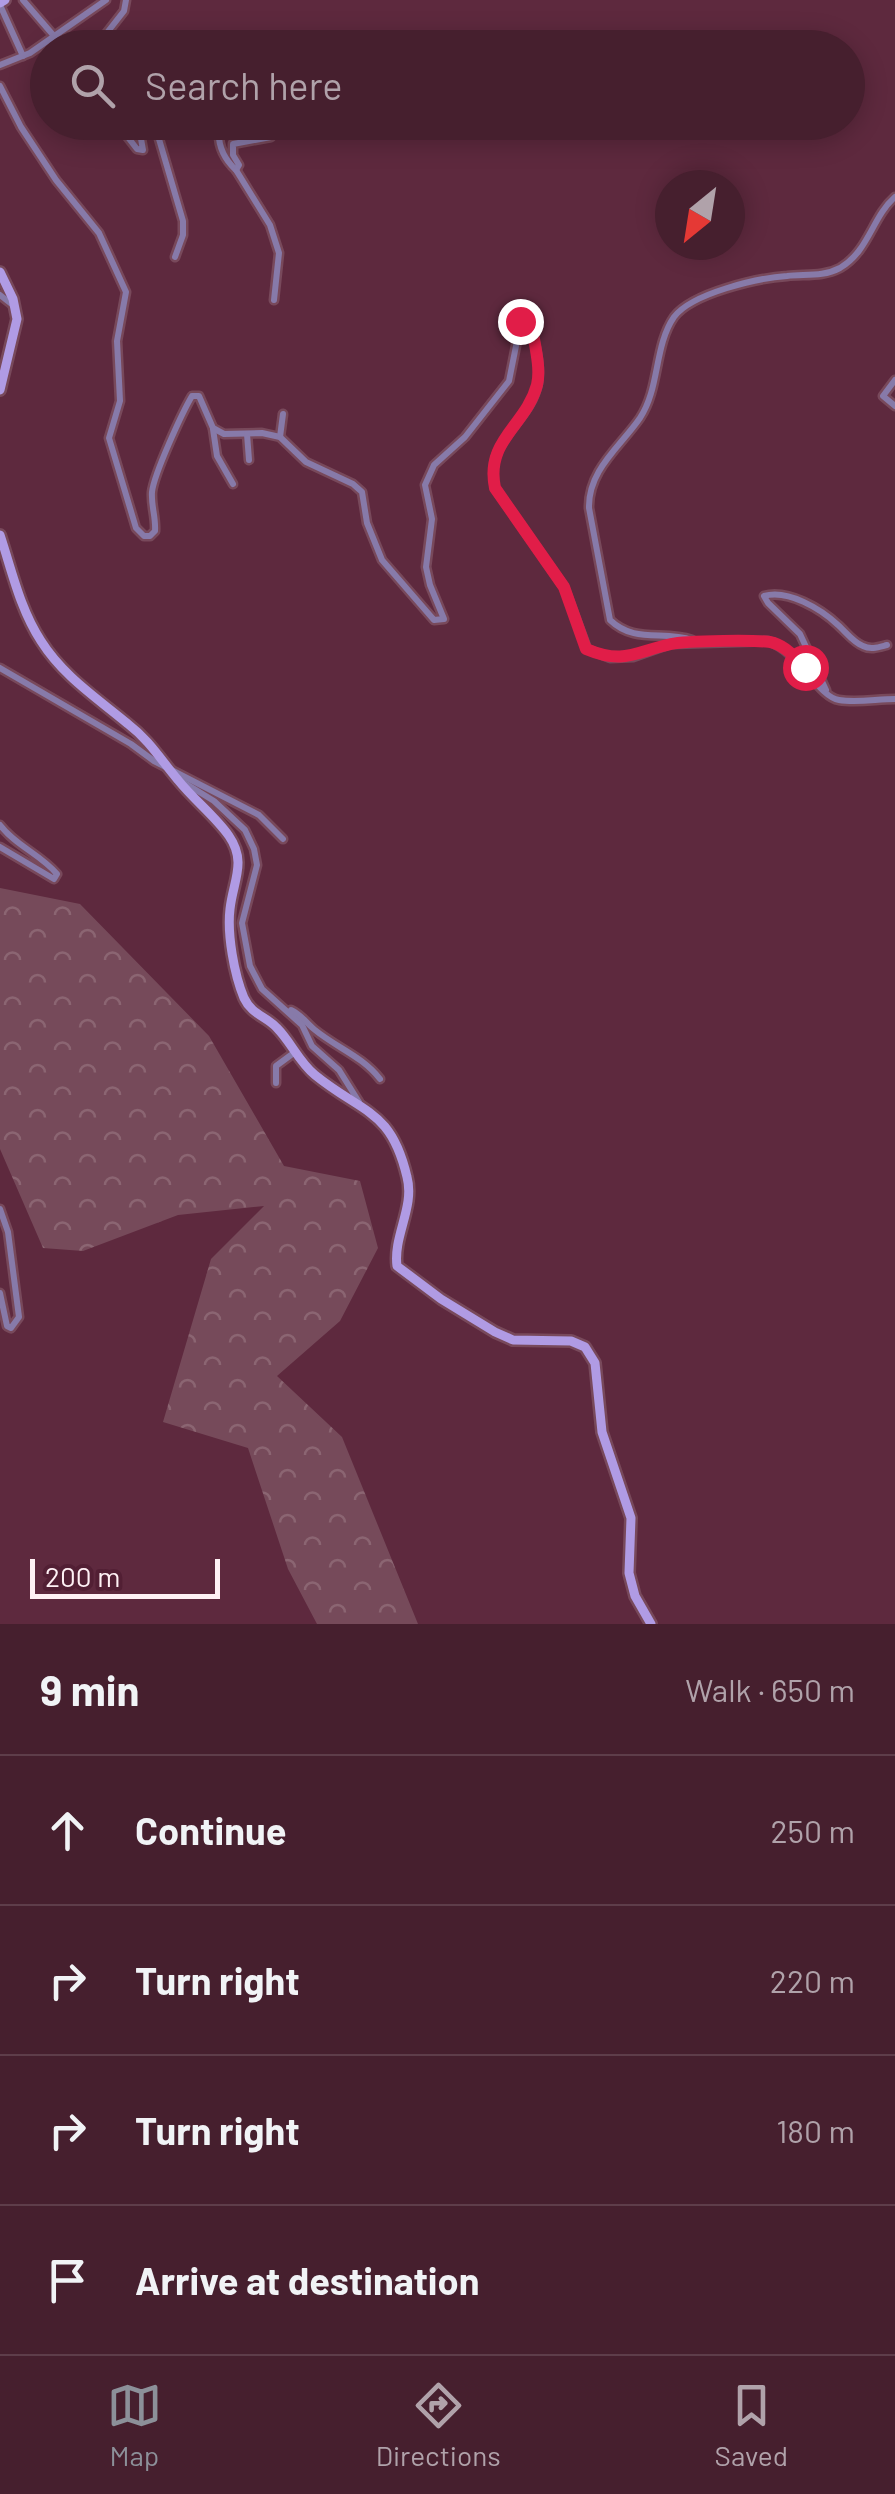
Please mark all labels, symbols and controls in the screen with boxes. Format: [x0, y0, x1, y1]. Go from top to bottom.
search box [30, 30, 865, 140]
icon: search [65, 58, 120, 113]
text: Search here [145, 62, 343, 108]
north arrow [655, 170, 745, 260]
route end [498, 299, 544, 345]
route start [783, 645, 829, 691]
scale bar [30, 1554, 220, 1598]
text: 200 m [45, 1559, 120, 1593]
text: 9 min [40, 1664, 139, 1714]
text: Walk · 650 m [685, 1670, 855, 1708]
icon: ahead [40, 1803, 95, 1858]
text: Continue [135, 1807, 286, 1853]
text: 250 m [770, 1811, 855, 1849]
icon: right [40, 1953, 95, 2008]
text: Turn right [135, 1957, 300, 2003]
text: 220 m [770, 1961, 855, 1999]
icon: right [40, 2103, 95, 2158]
text: Turn right [135, 2107, 300, 2153]
text: 180 m [776, 2111, 855, 2149]
icon: arrive [40, 2253, 95, 2308]
text: Arrive at destination [135, 2257, 480, 2303]
tab: Map [107, 2378, 162, 2472]
tab: Directions [376, 2378, 501, 2472]
tab: Saved [715, 2378, 788, 2472]

